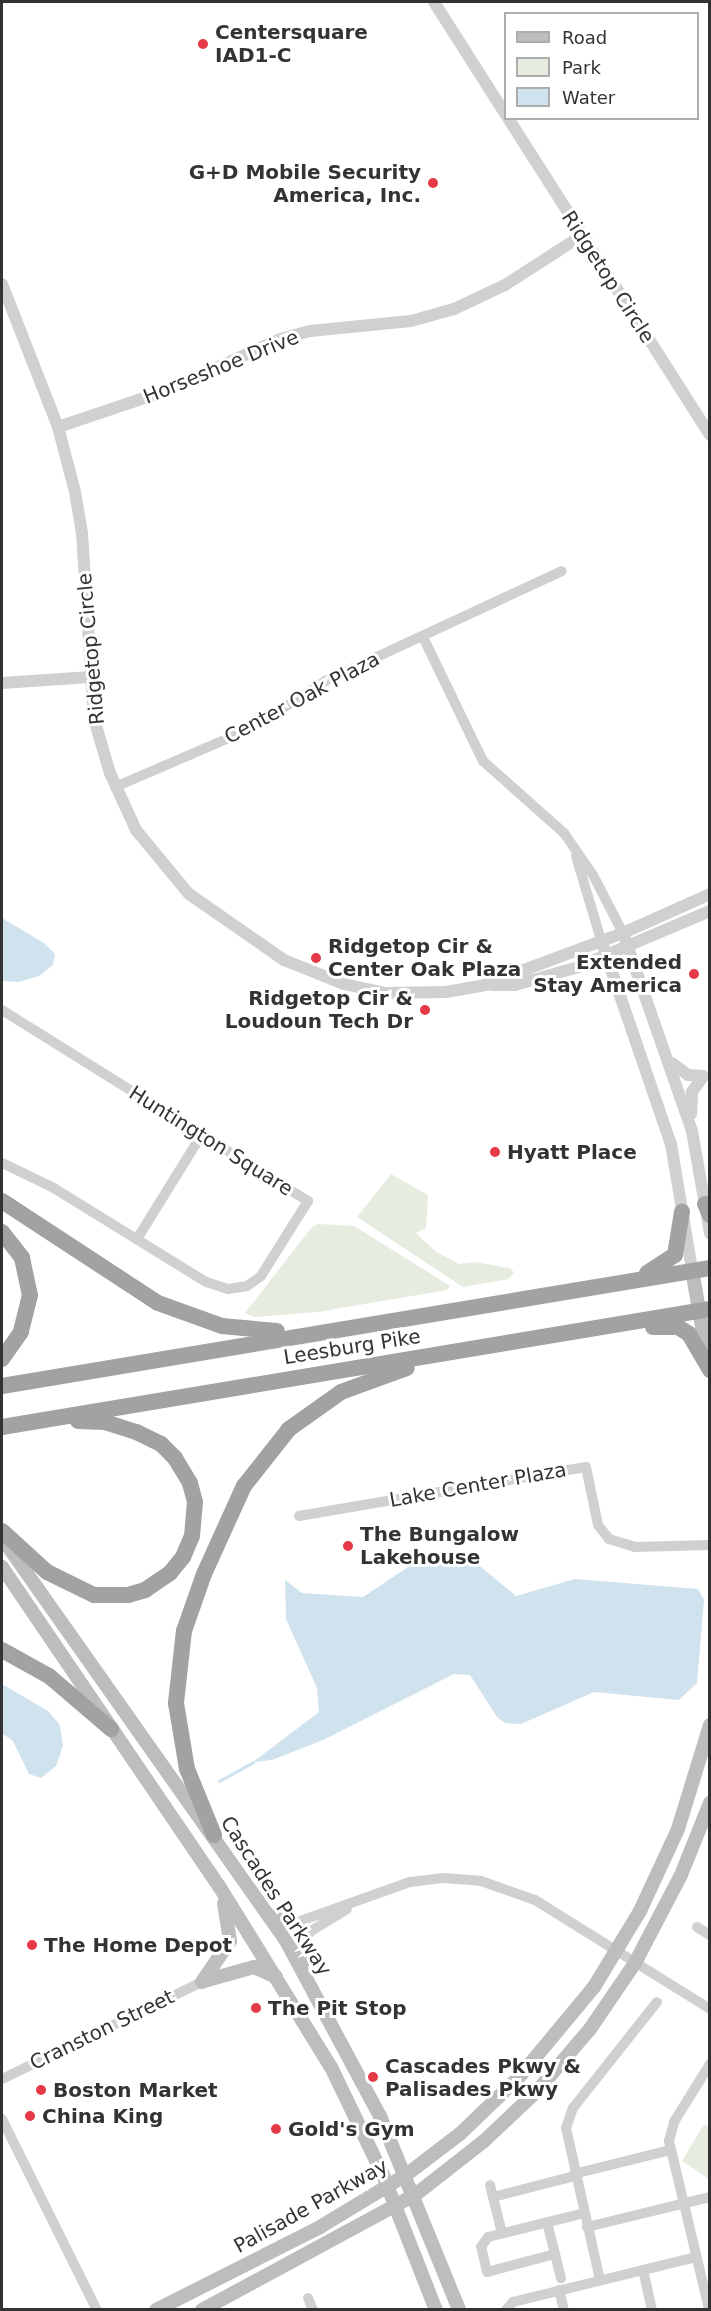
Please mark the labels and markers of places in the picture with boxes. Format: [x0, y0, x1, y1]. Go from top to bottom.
place label: Centersquare IAD1-C [215, 20, 368, 67]
marker: Centersquare IAD1-C [196, 37, 210, 51]
place label: G+D Mobile Security America, Inc. [189, 160, 421, 207]
marker: G+D Mobile Security America, Inc. [426, 176, 440, 190]
place label: Ridgetop Cir & Center Oak Plaza [328, 934, 521, 981]
marker: Ridgetop Cir & Center Oak Plaza [309, 951, 323, 965]
place label: Extended Stay America [533, 951, 682, 998]
marker: Extended Stay America [687, 967, 701, 981]
place label: Ridgetop Cir & Loudoun Tech Dr [225, 987, 413, 1034]
marker: Ridgetop Cir & Loudoun Tech Dr [418, 1003, 432, 1017]
place label: Hyatt Place [507, 1140, 637, 1164]
marker: Hyatt Place [488, 1145, 502, 1159]
place label: The Bungalow Lakehouse [360, 1523, 519, 1570]
marker: The Bungalow Lakehouse [341, 1539, 355, 1553]
place label: The Home Depot [44, 1933, 232, 1957]
marker: The Home Depot [25, 1938, 39, 1952]
place label: The Pit Stop [268, 1996, 406, 2020]
marker: The Pit Stop [249, 2001, 263, 2015]
place label: Cascades Pkwy & Palisades Pkwy [385, 2054, 581, 2101]
marker: Cascades Pkwy & Palisades Pkwy [366, 2070, 380, 2084]
place label: Boston Market [53, 2078, 218, 2102]
marker: Boston Market [34, 2083, 48, 2097]
place label: China King [42, 2104, 163, 2128]
marker: China King [23, 2109, 37, 2123]
place label: Gold's Gym [288, 2117, 415, 2141]
marker: Gold's Gym [269, 2122, 283, 2136]

